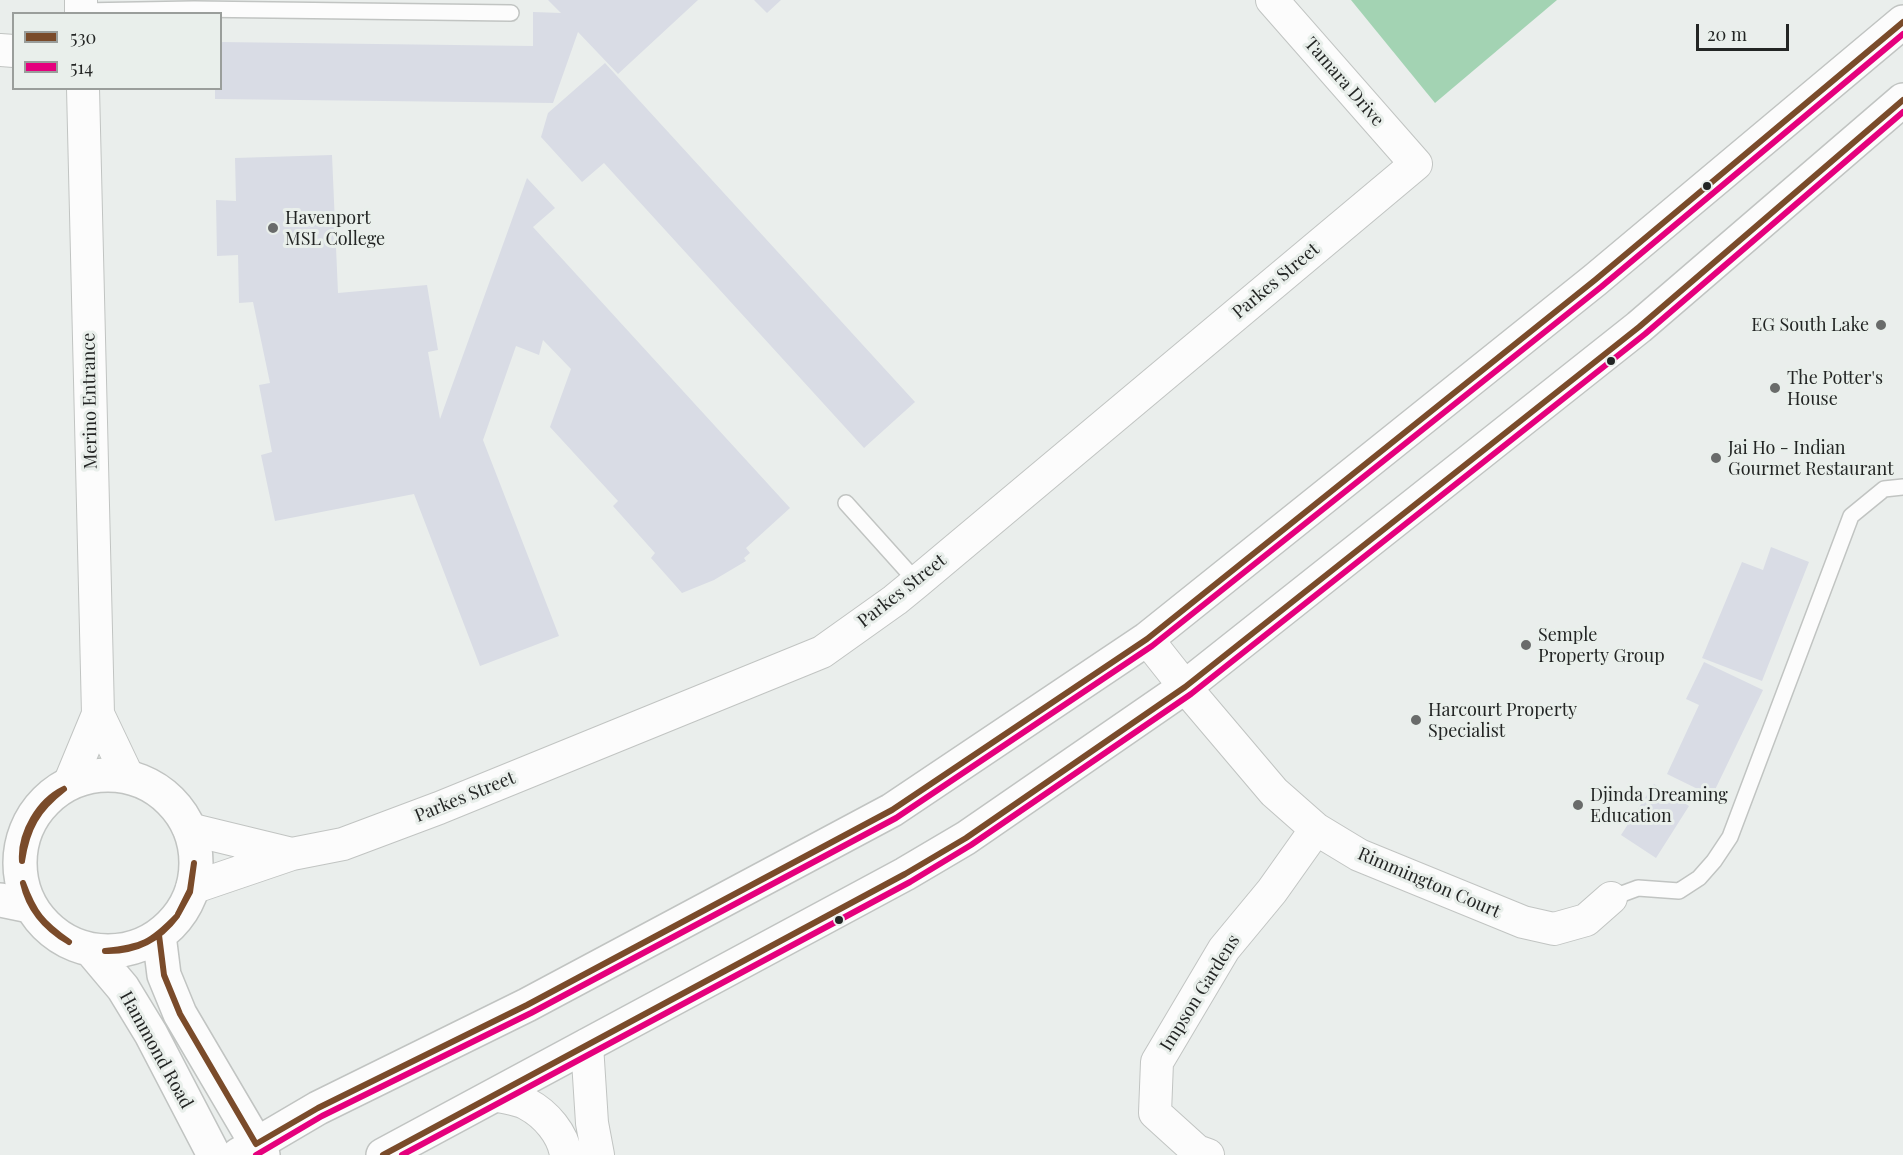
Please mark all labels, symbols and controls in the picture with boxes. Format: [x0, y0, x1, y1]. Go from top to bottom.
legend [12, 12, 222, 90]
scale bar [1699, 12, 1792, 50]
text: 20 m [1707, 22, 1747, 46]
text: 530 [70, 25, 96, 49]
street label: Tamara Drive [1300, 33, 1388, 131]
text: 514 [70, 55, 93, 79]
unlabelled marker [1701, 180, 1713, 192]
place label: Havenport MSL College [285, 207, 385, 250]
marker: Havenport MSL College [266, 221, 280, 235]
street label: Parkes Street [1228, 239, 1324, 323]
place label: EG South Lake [1751, 314, 1869, 336]
marker: EG South Lake [1874, 318, 1888, 332]
street label: Merino Entrance [78, 333, 102, 469]
unlabelled marker [1605, 355, 1617, 367]
place label: The Potter's House [1787, 367, 1883, 410]
marker: The Potter's House [1768, 381, 1782, 395]
place label: Jai Ho - Indian Gourmet Restaurant [1728, 437, 1894, 480]
marker: Jai Ho - Indian Gourmet Restaurant [1709, 451, 1723, 465]
street label: Parkes Street [853, 550, 951, 632]
place label: Semple Property Group [1538, 624, 1665, 666]
marker: Semple Property Group [1519, 638, 1533, 652]
place label: Harcourt Property Specialist [1428, 699, 1577, 742]
marker: Harcourt Property Specialist [1409, 713, 1423, 727]
street label: Parkes Street [412, 767, 518, 827]
place label: Djinda Dreaming Education [1590, 784, 1728, 826]
marker: Djinda Dreaming Education [1571, 798, 1585, 812]
street label: Rimmington Court [1354, 843, 1504, 923]
unlabelled marker [833, 914, 845, 926]
street label: Impson Gardens [1156, 931, 1244, 1055]
street label: Hammond Road [115, 987, 197, 1113]

